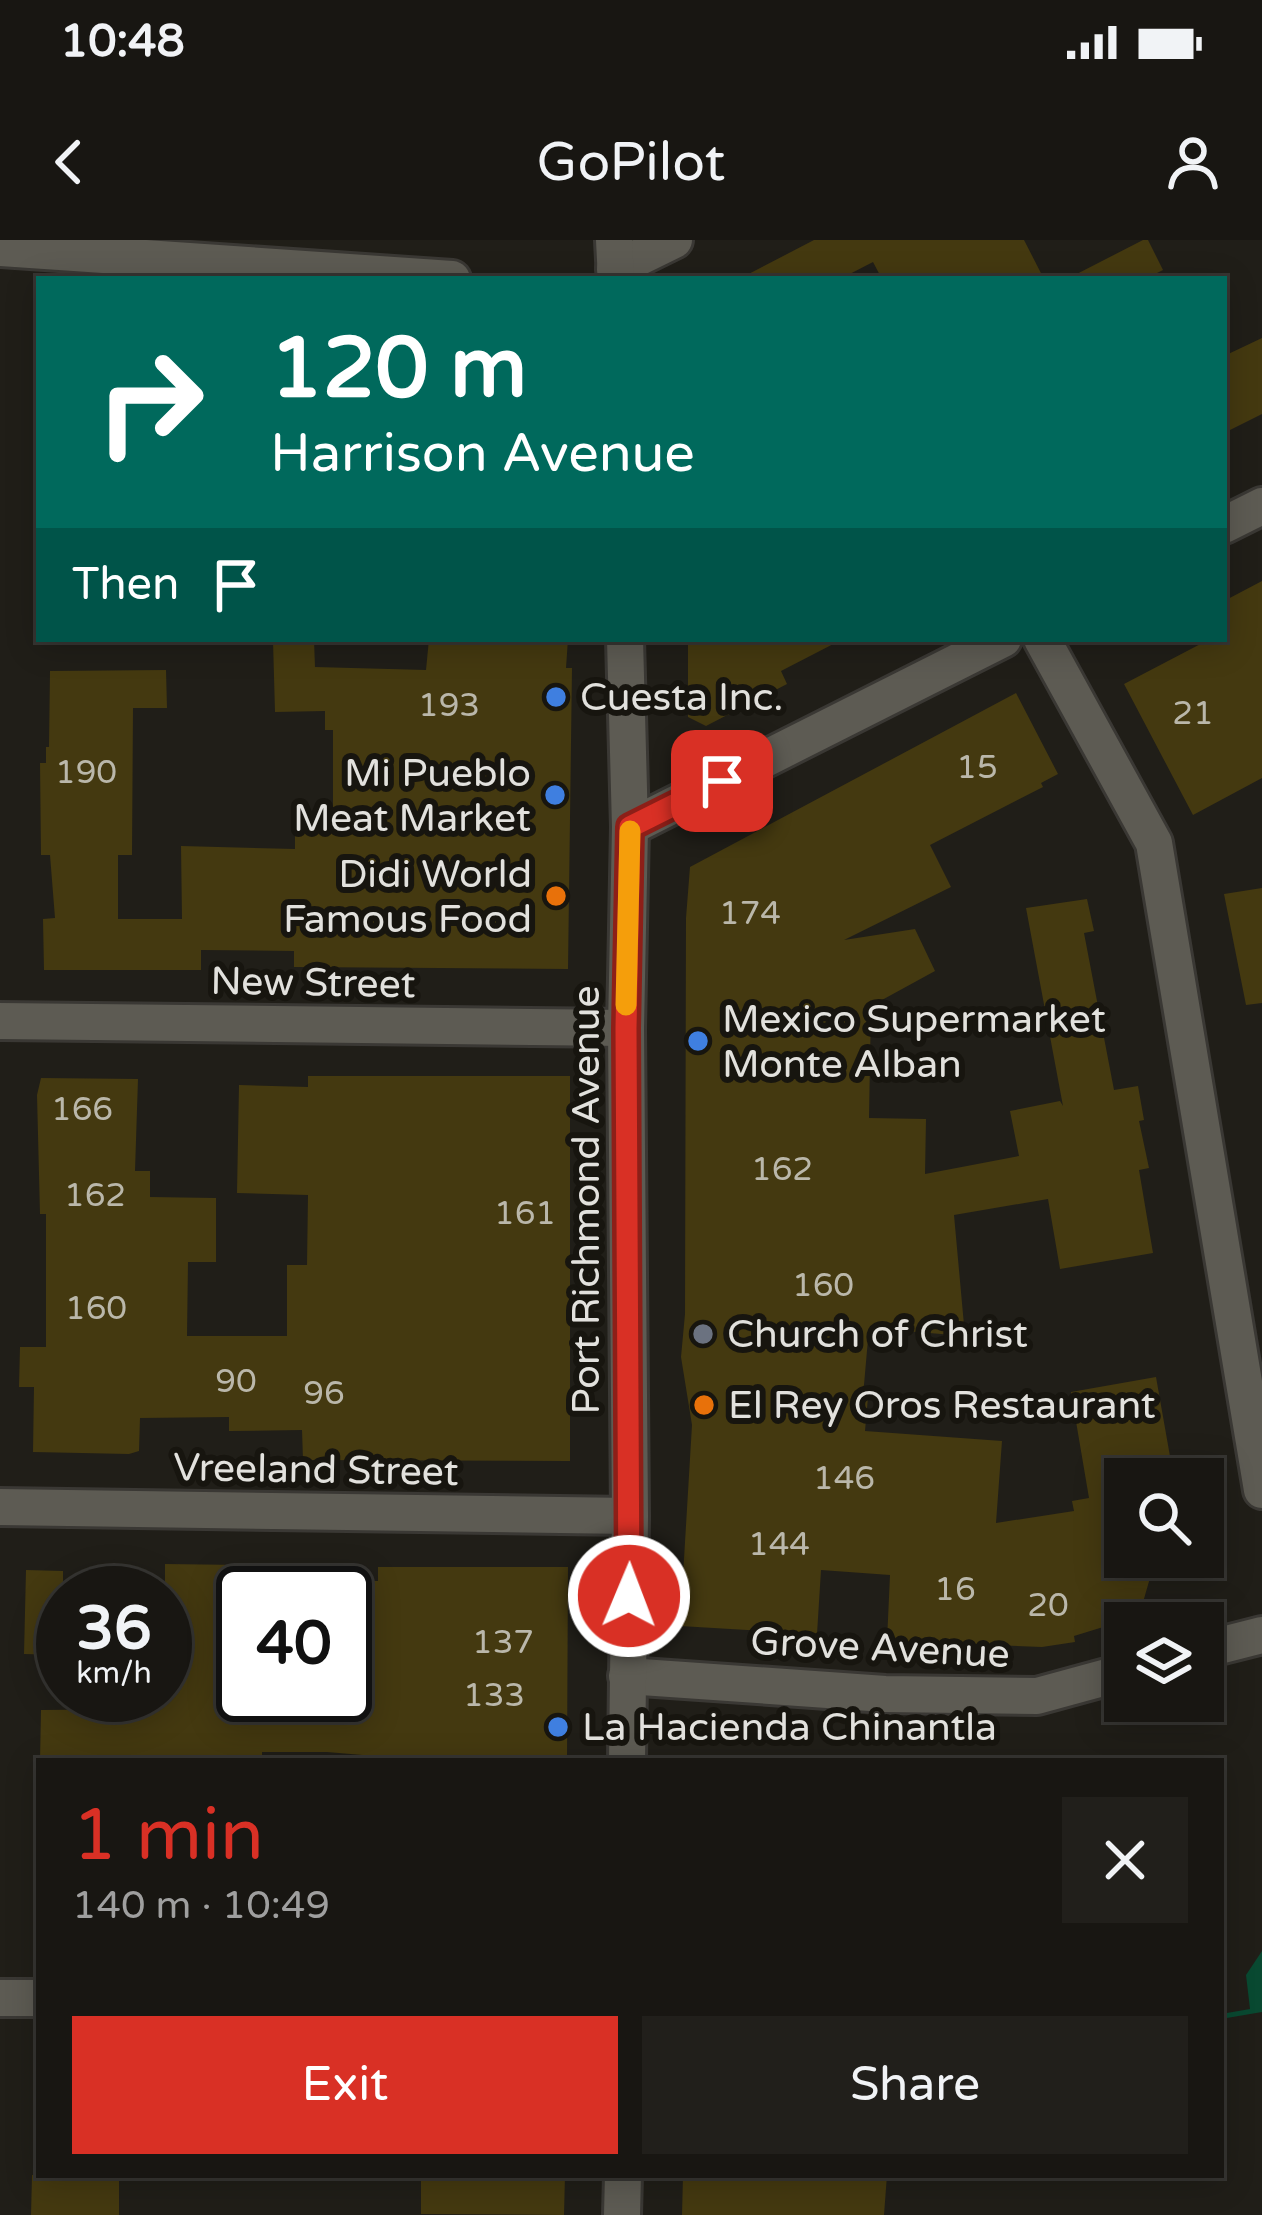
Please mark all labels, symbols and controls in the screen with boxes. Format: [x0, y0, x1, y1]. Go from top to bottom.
text: 10:48 [60, 15, 185, 69]
icon: back [36, 129, 102, 195]
icon: person [1160, 129, 1226, 195]
text: GoPilot [537, 130, 725, 195]
text: 120 m [270, 319, 527, 420]
icon: right [72, 324, 228, 480]
text: Harrison Avenue [270, 421, 695, 486]
icon: arrive [203, 552, 269, 618]
text: Then [72, 558, 179, 612]
place label: Cuesta Inc. [580, 674, 783, 721]
marker: Cuesta Inc. [543, 684, 569, 710]
house number: 193 [418, 686, 480, 725]
house number: 21 [1172, 694, 1214, 733]
pin [671, 730, 773, 832]
icon: arrive [689, 748, 755, 814]
house number: 15 [956, 748, 998, 787]
place label: Mi Pueblo Meat Market [293, 750, 531, 842]
house number: 190 [55, 753, 117, 792]
marker: Mi Pueblo Meat Market [542, 782, 568, 808]
place label: Didi World Famous Food [283, 851, 532, 943]
marker: Didi World Famous Food [543, 883, 569, 909]
house number: 174 [719, 894, 781, 933]
street label: New Street [210, 958, 416, 1008]
street label: Port Richmond Avenue [563, 986, 610, 1414]
place label: Mexico Supermarket Monte Alban [722, 996, 1106, 1088]
marker: Mexico Supermarket Monte Alban [685, 1028, 711, 1054]
house number: 166 [51, 1090, 113, 1129]
house number: 162 [751, 1150, 813, 1189]
house number: 162 [64, 1176, 126, 1215]
house number: 161 [494, 1194, 556, 1233]
house number: 160 [792, 1266, 854, 1305]
house number: 160 [65, 1289, 127, 1328]
place label: Church of Christ [727, 1311, 1028, 1358]
marker: Church of Christ [690, 1321, 716, 1347]
house number: 90 [215, 1362, 257, 1401]
house number: 96 [303, 1374, 345, 1413]
place label: El Rey Oros Restaurant [728, 1382, 1156, 1429]
marker: El Rey Oros Restaurant [691, 1392, 717, 1418]
street label: Vreeland Street [173, 1444, 459, 1496]
map controls [1104, 1458, 1224, 1722]
button: search [1104, 1458, 1224, 1578]
house number: 146 [813, 1459, 875, 1498]
house number: 144 [748, 1525, 810, 1564]
position arrow [566, 1533, 692, 1659]
speed limit sign: 40 [216, 1566, 372, 1722]
house number: 16 [934, 1570, 976, 1609]
house number: 20 [1027, 1586, 1069, 1625]
text: 36 [76, 1593, 152, 1665]
button: layers [1104, 1602, 1224, 1722]
street label: Grove Avenue [749, 1618, 1011, 1678]
house number: 137 [472, 1623, 534, 1662]
text: km/h [76, 1655, 152, 1692]
house number: 133 [463, 1676, 525, 1715]
place label: La Hacienda Chinantla [582, 1704, 997, 1751]
marker: La Hacienda Chinantla [545, 1714, 571, 1740]
text: 1 min [72, 1793, 264, 1880]
button: close [1062, 1797, 1188, 1923]
text: 140 m · 10:49 [72, 1882, 330, 1929]
button: Exit [72, 2016, 618, 2154]
button: Share [642, 2016, 1188, 2154]

